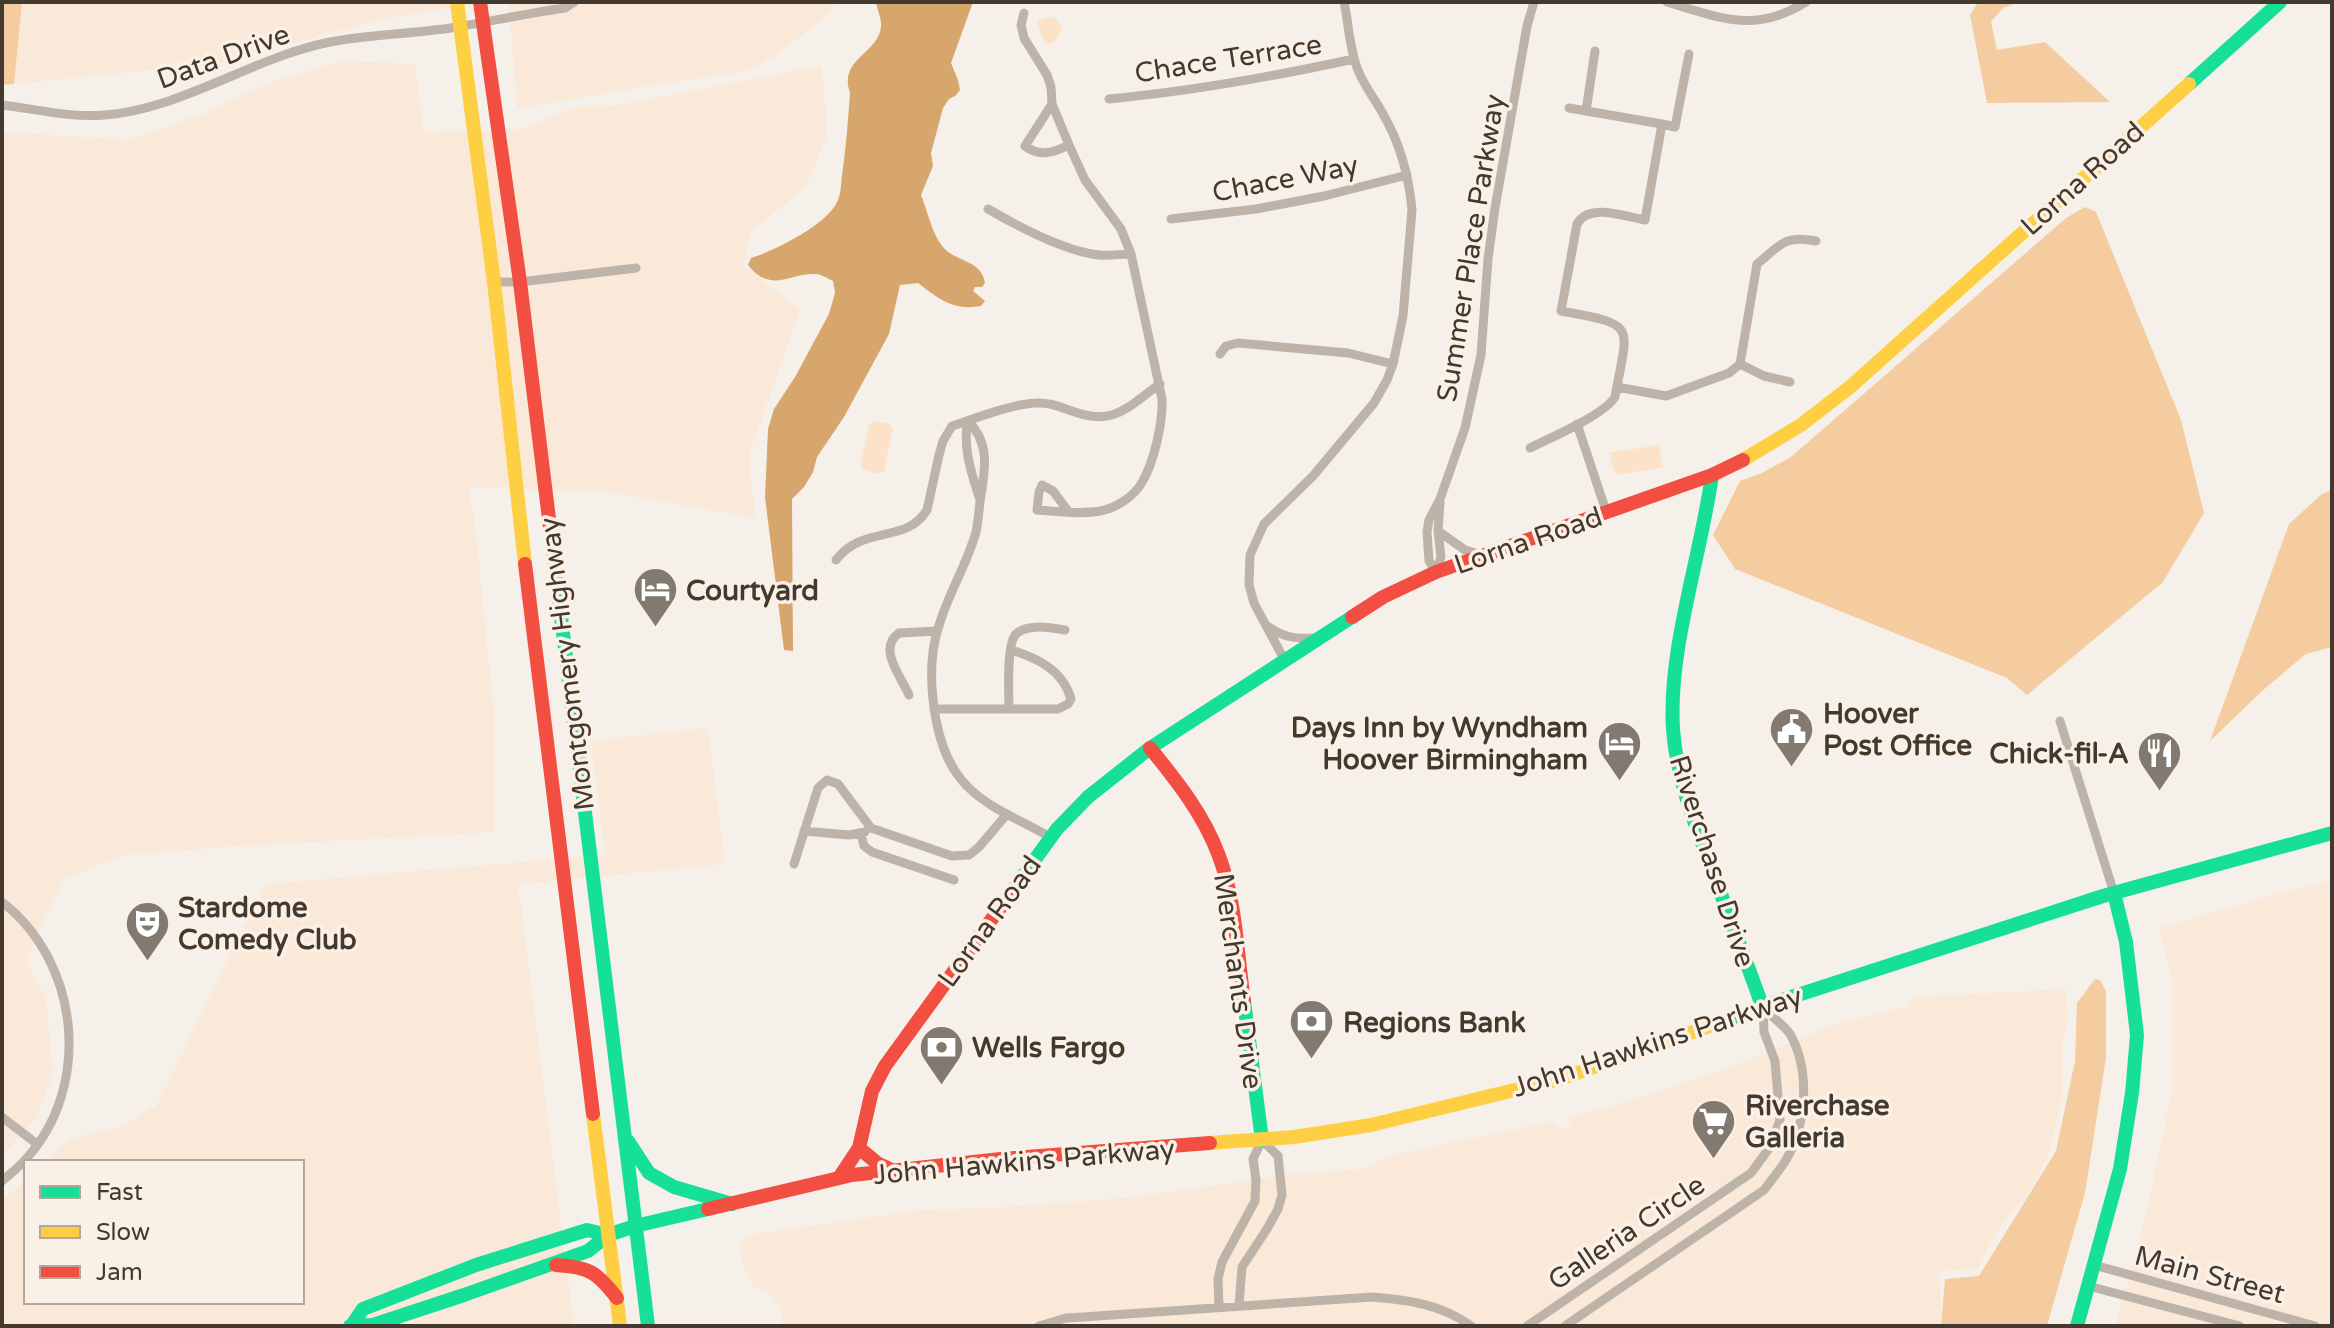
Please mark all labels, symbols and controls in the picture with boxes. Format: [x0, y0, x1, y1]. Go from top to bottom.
street label: Data Drive [152, 17, 294, 97]
street label: Chace Terrace [1132, 27, 1324, 91]
street label: Summer Place Parkway [1430, 92, 1512, 404]
street label: Lorna Road [2014, 114, 2151, 243]
street label: Chace Way [1209, 148, 1361, 210]
street label: Lorna Road [1450, 500, 1607, 582]
street label: Montgomery Highway [532, 515, 602, 812]
hotel icon: Courtyard [631, 566, 679, 629]
place label: Courtyard [686, 574, 819, 608]
place label: Hoover Post Office [1823, 697, 1972, 763]
public building icon: Hoover Post Office [1768, 705, 1816, 768]
place label: Days Inn by Wyndham Hoover Birmingham [1291, 711, 1588, 777]
hotel icon: Days Inn by Wyndham Hoover Birmingham [1595, 719, 1643, 782]
restaurant icon: Chick-fil-A [2136, 729, 2184, 792]
place label: Chick-fil-A [1989, 737, 2129, 771]
street label: Riverchase Drive [1662, 751, 1762, 972]
street label: Lorna Road [931, 849, 1049, 994]
street label: Merchants Drive [1206, 871, 1270, 1091]
place label: Stardome Comedy Club [178, 891, 357, 957]
theatre icon: Stardome Comedy Club [123, 899, 171, 962]
street label: John Hawkins Parkway [1508, 979, 1806, 1105]
bank icon: Regions Bank [1288, 998, 1336, 1061]
place label: Regions Bank [1343, 1006, 1526, 1040]
bank icon: Wells Fargo [917, 1023, 965, 1086]
place label: Wells Fargo [972, 1031, 1125, 1065]
place label: Riverchase Galleria [1745, 1089, 1890, 1155]
supermarket icon: Riverchase Galleria [1690, 1097, 1738, 1160]
street label: John Hawkins Parkway [872, 1132, 1176, 1192]
legend [24, 1160, 304, 1304]
street label: Galleria Circle [1542, 1168, 1711, 1298]
text: Fast [96, 1178, 143, 1207]
text: Slow [96, 1218, 150, 1247]
street label: Main Street [2131, 1239, 2289, 1311]
text: Jam [96, 1258, 143, 1287]

